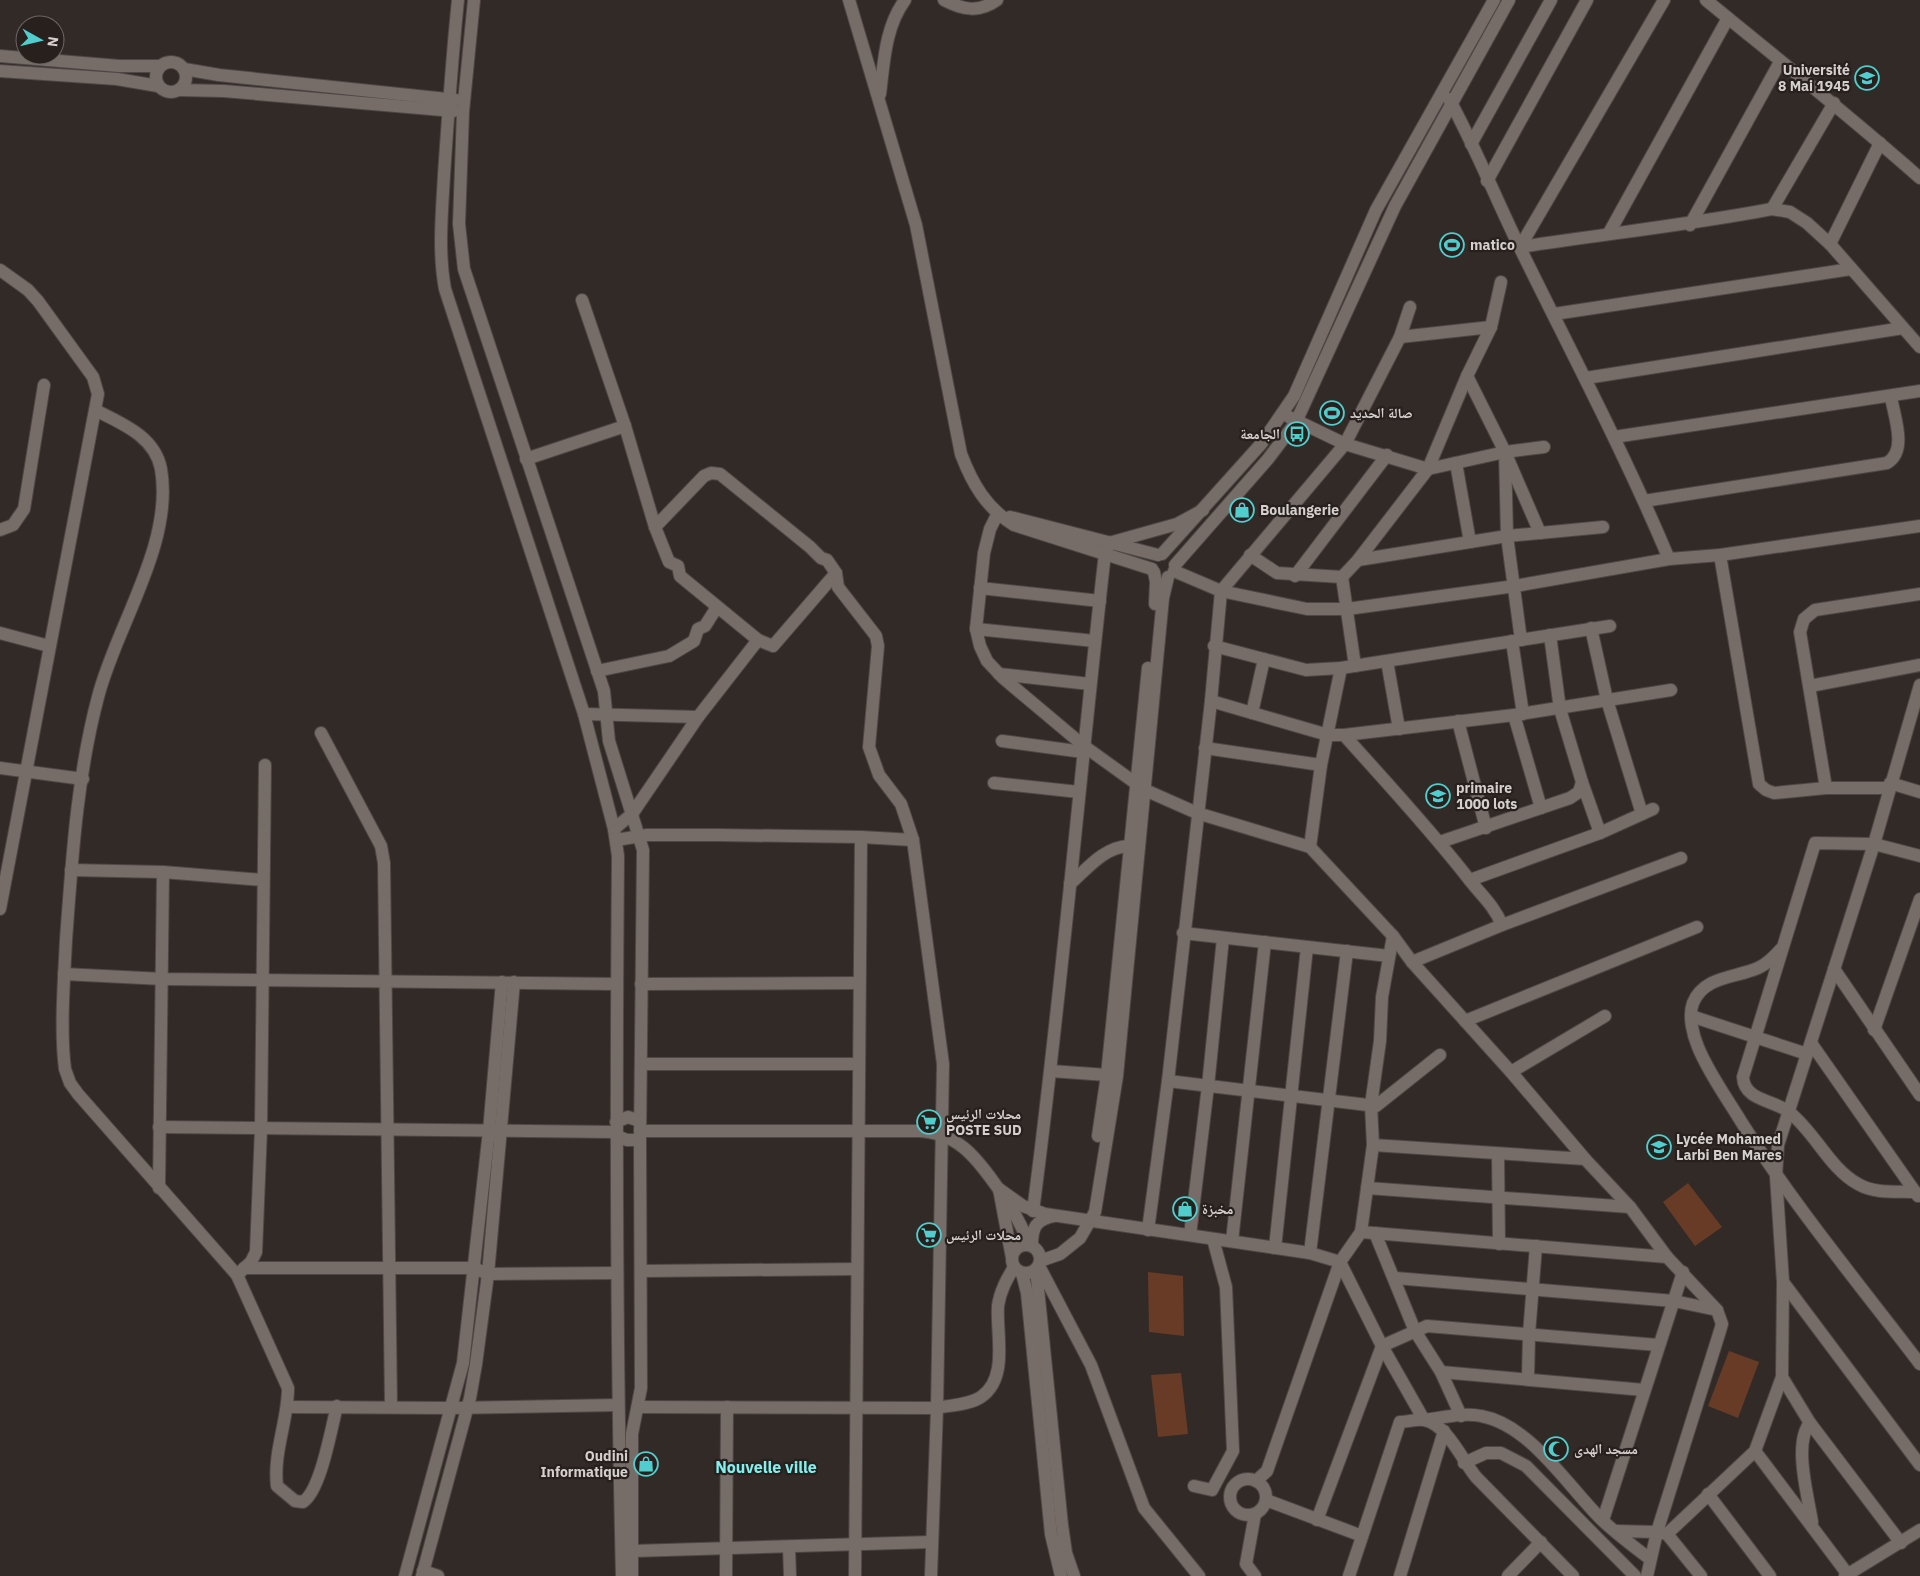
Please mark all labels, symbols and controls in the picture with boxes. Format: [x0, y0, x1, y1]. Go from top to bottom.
north arrow [15, 15, 65, 65]
text: N [43, 36, 62, 48]
place label: Université 8 Mai 1945 [1778, 61, 1850, 95]
school or university icon: Université 8 Mai 1945 [1854, 65, 1880, 91]
sports icon: matico [1439, 232, 1465, 258]
place label: matico [1470, 236, 1515, 254]
sports icon: صالة الحديد [1319, 400, 1345, 426]
place label: صالة الحديد [1350, 404, 1413, 422]
bus stop icon: الجامعة [1284, 421, 1310, 447]
place label: الجامعة [1240, 425, 1280, 443]
shop icon: Boulangerie [1229, 497, 1255, 523]
place label: Boulangerie [1260, 501, 1339, 519]
place label: primaire 1000 lots [1456, 779, 1517, 813]
school or university icon: primaire 1000 lots [1425, 783, 1451, 809]
place label: محلات الرئيس POSTE SUD [946, 1105, 1022, 1139]
supermarket icon: محلات الرئيس POSTE SUD [916, 1109, 942, 1135]
place label: Lycée Mohamed Larbi Ben Mares [1676, 1130, 1782, 1164]
school or university icon: Lycée Mohamed Larbi Ben Mares [1646, 1134, 1672, 1160]
shop icon: مخبزة [1172, 1196, 1198, 1222]
place label: مخبزة [1202, 1200, 1233, 1218]
supermarket icon: محلات الرئيس [916, 1222, 942, 1248]
place label: محلات الرئيس [946, 1226, 1021, 1244]
mosque icon: مسجد الهدى [1543, 1436, 1569, 1462]
place label: مسجد الهدى [1574, 1440, 1638, 1458]
place label: Oudini Informatique [541, 1447, 628, 1481]
shop icon: Oudini Informatique [633, 1451, 659, 1477]
district label: Nouvelle ville [715, 1457, 817, 1477]

